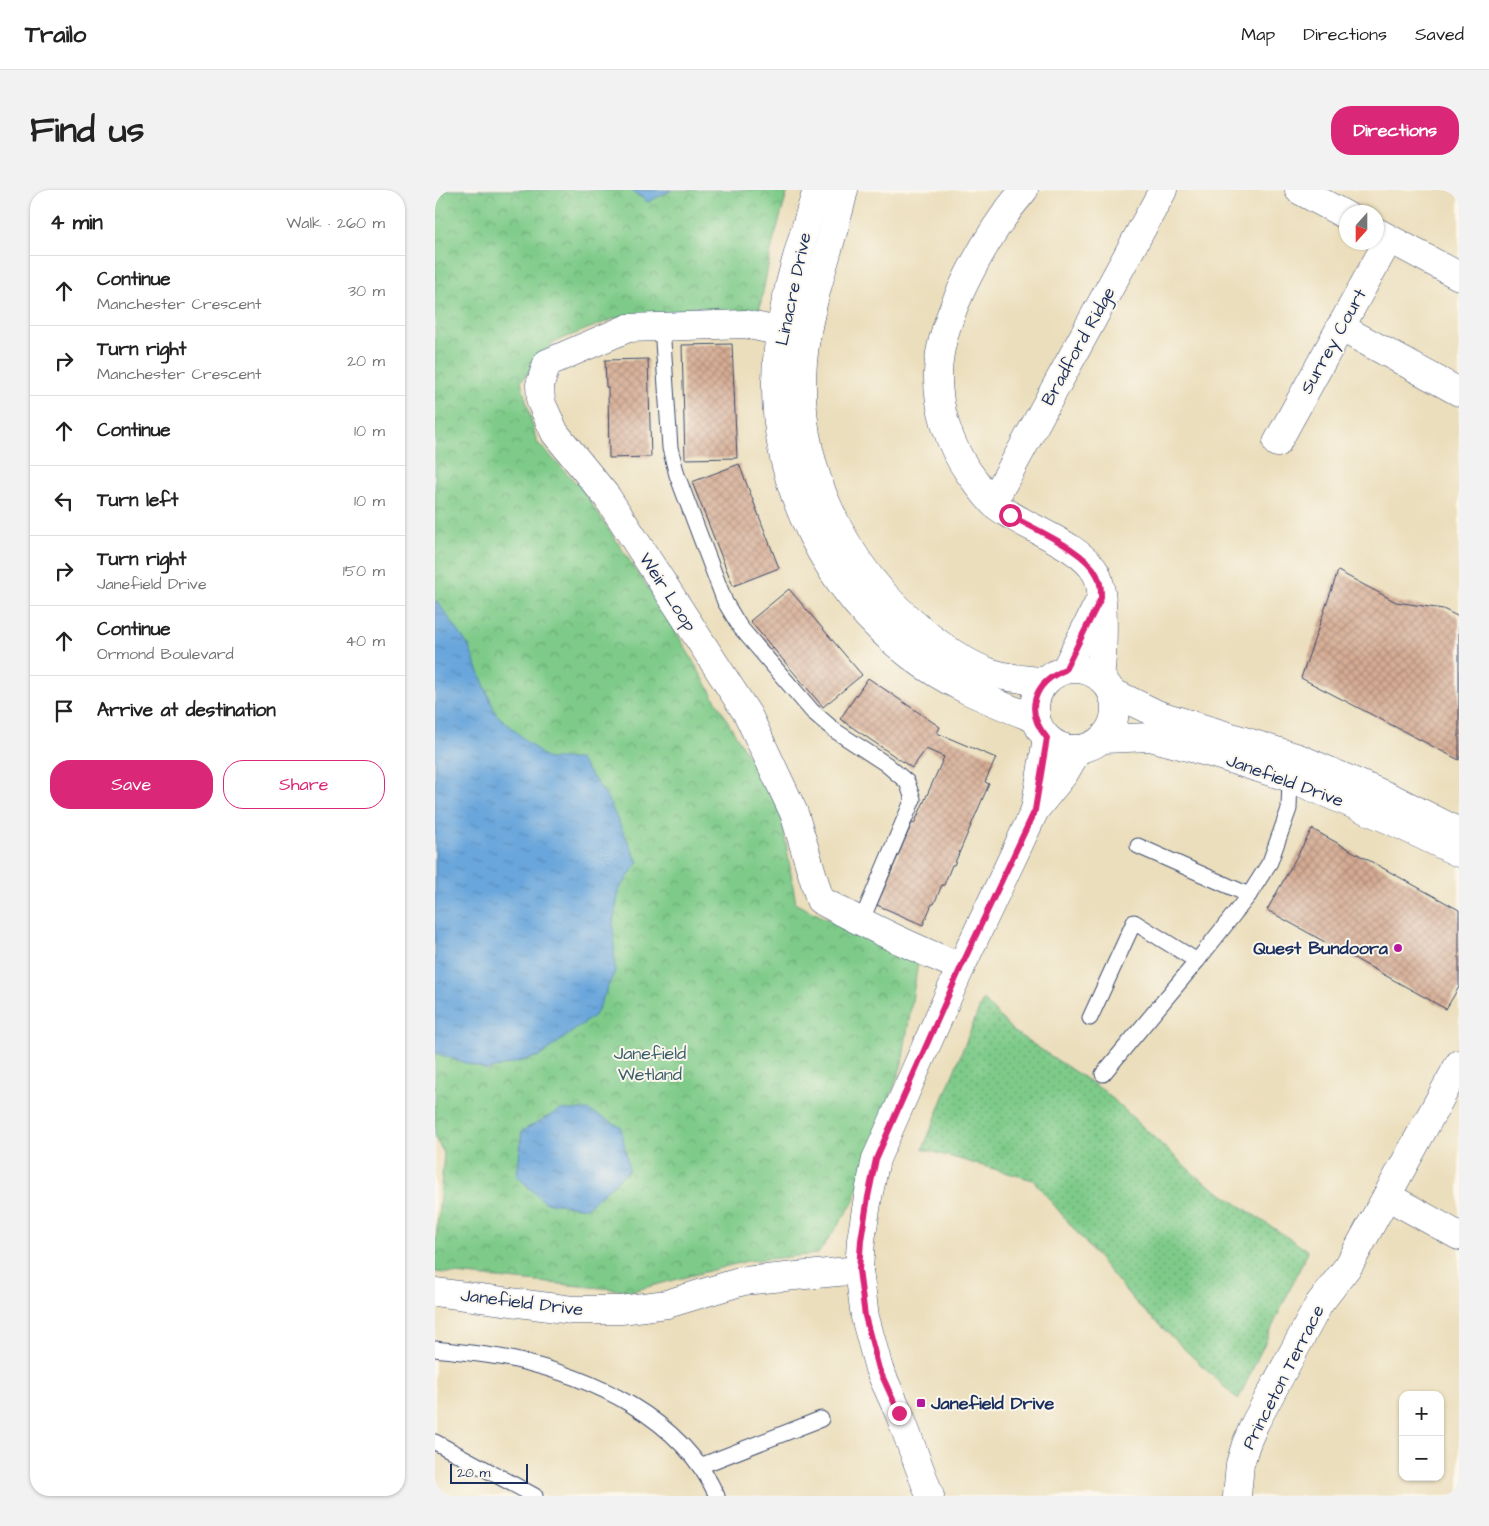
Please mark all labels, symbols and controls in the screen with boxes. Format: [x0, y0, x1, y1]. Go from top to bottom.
text: Trailo [25, 18, 86, 52]
text: Map [1241, 22, 1275, 47]
text: Directions [1303, 22, 1387, 47]
text: Saved [1415, 22, 1464, 47]
text: Find us [30, 106, 144, 155]
button: Directions [1331, 106, 1459, 155]
north arrow [1339, 205, 1384, 250]
text: 4 min [50, 208, 103, 237]
text: Walk · 260 m [286, 212, 385, 234]
street label: Linacre Drive [769, 230, 818, 348]
text: Continue [97, 266, 171, 293]
icon: ahead [50, 277, 78, 305]
text: 30 m [348, 280, 385, 302]
street label: Bradford Ridge [1035, 282, 1122, 411]
street label: Surrey Court [1294, 284, 1374, 399]
text: Manchester Crescent [97, 293, 262, 315]
text: Turn right [97, 336, 186, 363]
icon: right [50, 347, 78, 375]
text: 20 m [347, 350, 385, 372]
text: Manchester Crescent [97, 363, 262, 385]
icon: ahead [50, 417, 78, 445]
text: Continue [97, 417, 171, 444]
text: 10 m [354, 420, 385, 442]
icon: left [50, 487, 78, 515]
text: Turn left [97, 487, 178, 514]
text: 10 m [354, 490, 385, 512]
route start [999, 504, 1022, 527]
text: Turn right [97, 546, 186, 573]
street label: Weir Loop [633, 548, 702, 637]
icon: right [50, 557, 78, 585]
text: 150 m [343, 560, 385, 582]
text: Janefield Drive [97, 573, 207, 595]
text: Continue [97, 616, 171, 643]
icon: ahead [50, 627, 78, 655]
text: 40 m [345, 630, 385, 652]
text: Ormond Boulevard [97, 643, 234, 665]
icon: arrive [50, 697, 78, 725]
text: Arrive at destination [97, 697, 276, 724]
street label: Janefield Drive [1223, 748, 1347, 813]
button: Save [50, 760, 213, 809]
button: Share [223, 760, 385, 809]
place label: Quest Bundoora [1253, 936, 1389, 961]
marker: Quest Bundoora [1392, 942, 1404, 954]
park label: Janefield Wetland [614, 1041, 686, 1087]
street label: Janefield Drive [459, 1283, 585, 1322]
street label: Princeton Terrace [1236, 1300, 1331, 1454]
place label: Janefield Drive [930, 1391, 1055, 1416]
map controls [1399, 1391, 1444, 1481]
button: + [1399, 1391, 1444, 1436]
marker: Janefield Drive [915, 1397, 927, 1409]
route end [888, 1402, 911, 1425]
button: − [1399, 1436, 1444, 1481]
scale bar [450, 1461, 527, 1484]
text: 20 m [457, 1463, 490, 1483]

